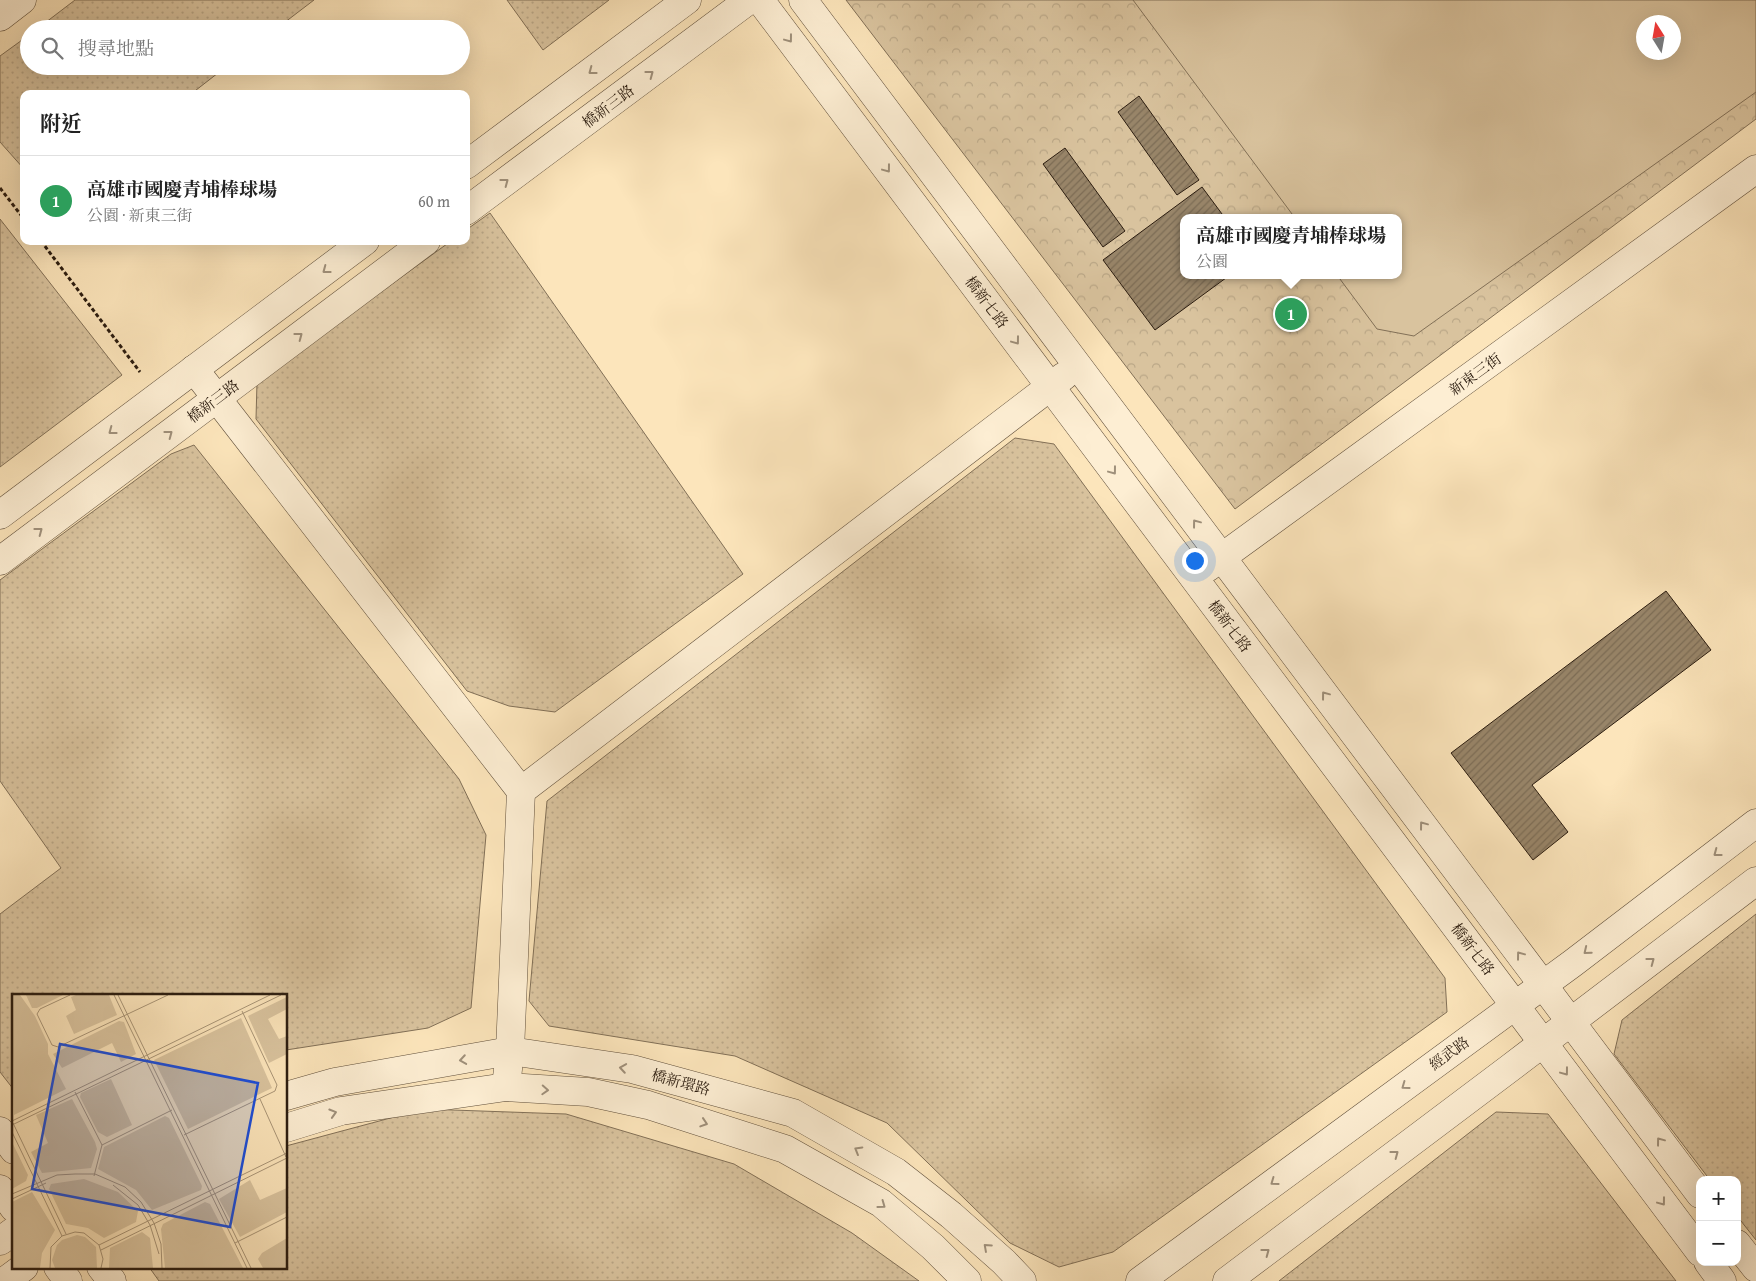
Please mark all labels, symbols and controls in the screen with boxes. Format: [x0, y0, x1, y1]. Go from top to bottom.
north arrow [1636, 15, 1681, 60]
search box [20, 20, 470, 75]
one-way arrow [783, 33, 792, 43]
icon: search [38, 34, 66, 62]
text: 搜尋地點 [78, 34, 154, 62]
one-way arrow [588, 65, 598, 74]
one-way arrow [644, 72, 653, 80]
street label: 橋新三路 [578, 80, 638, 132]
text: 附近 [40, 108, 82, 139]
one-way arrow [881, 163, 890, 173]
text: 高雄市國慶青埔棒球場 [87, 175, 277, 203]
one-way arrow [499, 179, 509, 188]
text: 1 [52, 189, 60, 213]
text: 60 m [418, 189, 450, 213]
text: 公園 · 新東三街 [87, 203, 193, 227]
popup [1180, 214, 1402, 279]
text: 高雄市國慶青埔棒球場 [1196, 221, 1386, 249]
text: 公園 [1196, 249, 1228, 273]
one-way arrow [323, 265, 332, 273]
street label: 橋新七路 [961, 272, 1013, 332]
pin: 1 [1275, 295, 1307, 333]
one-way arrow [293, 333, 303, 342]
one-way arrow [1010, 335, 1019, 345]
street label: 新東三街 [1445, 348, 1505, 400]
street label: 橋新三路 [183, 375, 243, 427]
one-way arrow [108, 425, 118, 434]
one-way arrow [163, 431, 172, 439]
one-way arrow [1108, 465, 1116, 474]
one-way arrow [1194, 520, 1202, 529]
one-way arrow [33, 528, 43, 537]
your location [1182, 548, 1208, 574]
street label: 橋新七路 [1204, 596, 1256, 656]
one-way arrow [1322, 691, 1331, 701]
one-way arrow [1420, 822, 1428, 831]
one-way arrow [1714, 847, 1723, 855]
street label: 橋新七路 [1447, 919, 1499, 979]
one-way arrow [1584, 945, 1593, 954]
one-way arrow [1517, 951, 1526, 961]
one-way arrow [1645, 958, 1654, 966]
inset map [12, 994, 288, 1268]
street label: 經武路 [1425, 1031, 1473, 1075]
one-way arrow [459, 1054, 467, 1064]
one-way arrow [619, 1063, 627, 1074]
street label: 橋新環路 [649, 1064, 713, 1100]
one-way arrow [1559, 1066, 1568, 1076]
one-way arrow [1402, 1080, 1411, 1088]
one-way arrow [542, 1084, 550, 1095]
one-way arrow [328, 1109, 336, 1119]
one-way arrow [699, 1117, 707, 1127]
one-way arrow [1657, 1137, 1666, 1147]
one-way arrow [854, 1146, 863, 1156]
one-way arrow [1389, 1151, 1399, 1160]
one-way arrow [1270, 1176, 1280, 1185]
map controls [1696, 1176, 1741, 1266]
button: + [1696, 1176, 1741, 1221]
one-way arrow [1657, 1196, 1665, 1205]
one-way arrow [876, 1199, 886, 1208]
button: − [1696, 1221, 1741, 1266]
one-way arrow [984, 1244, 993, 1253]
one-way arrow [1260, 1249, 1269, 1257]

